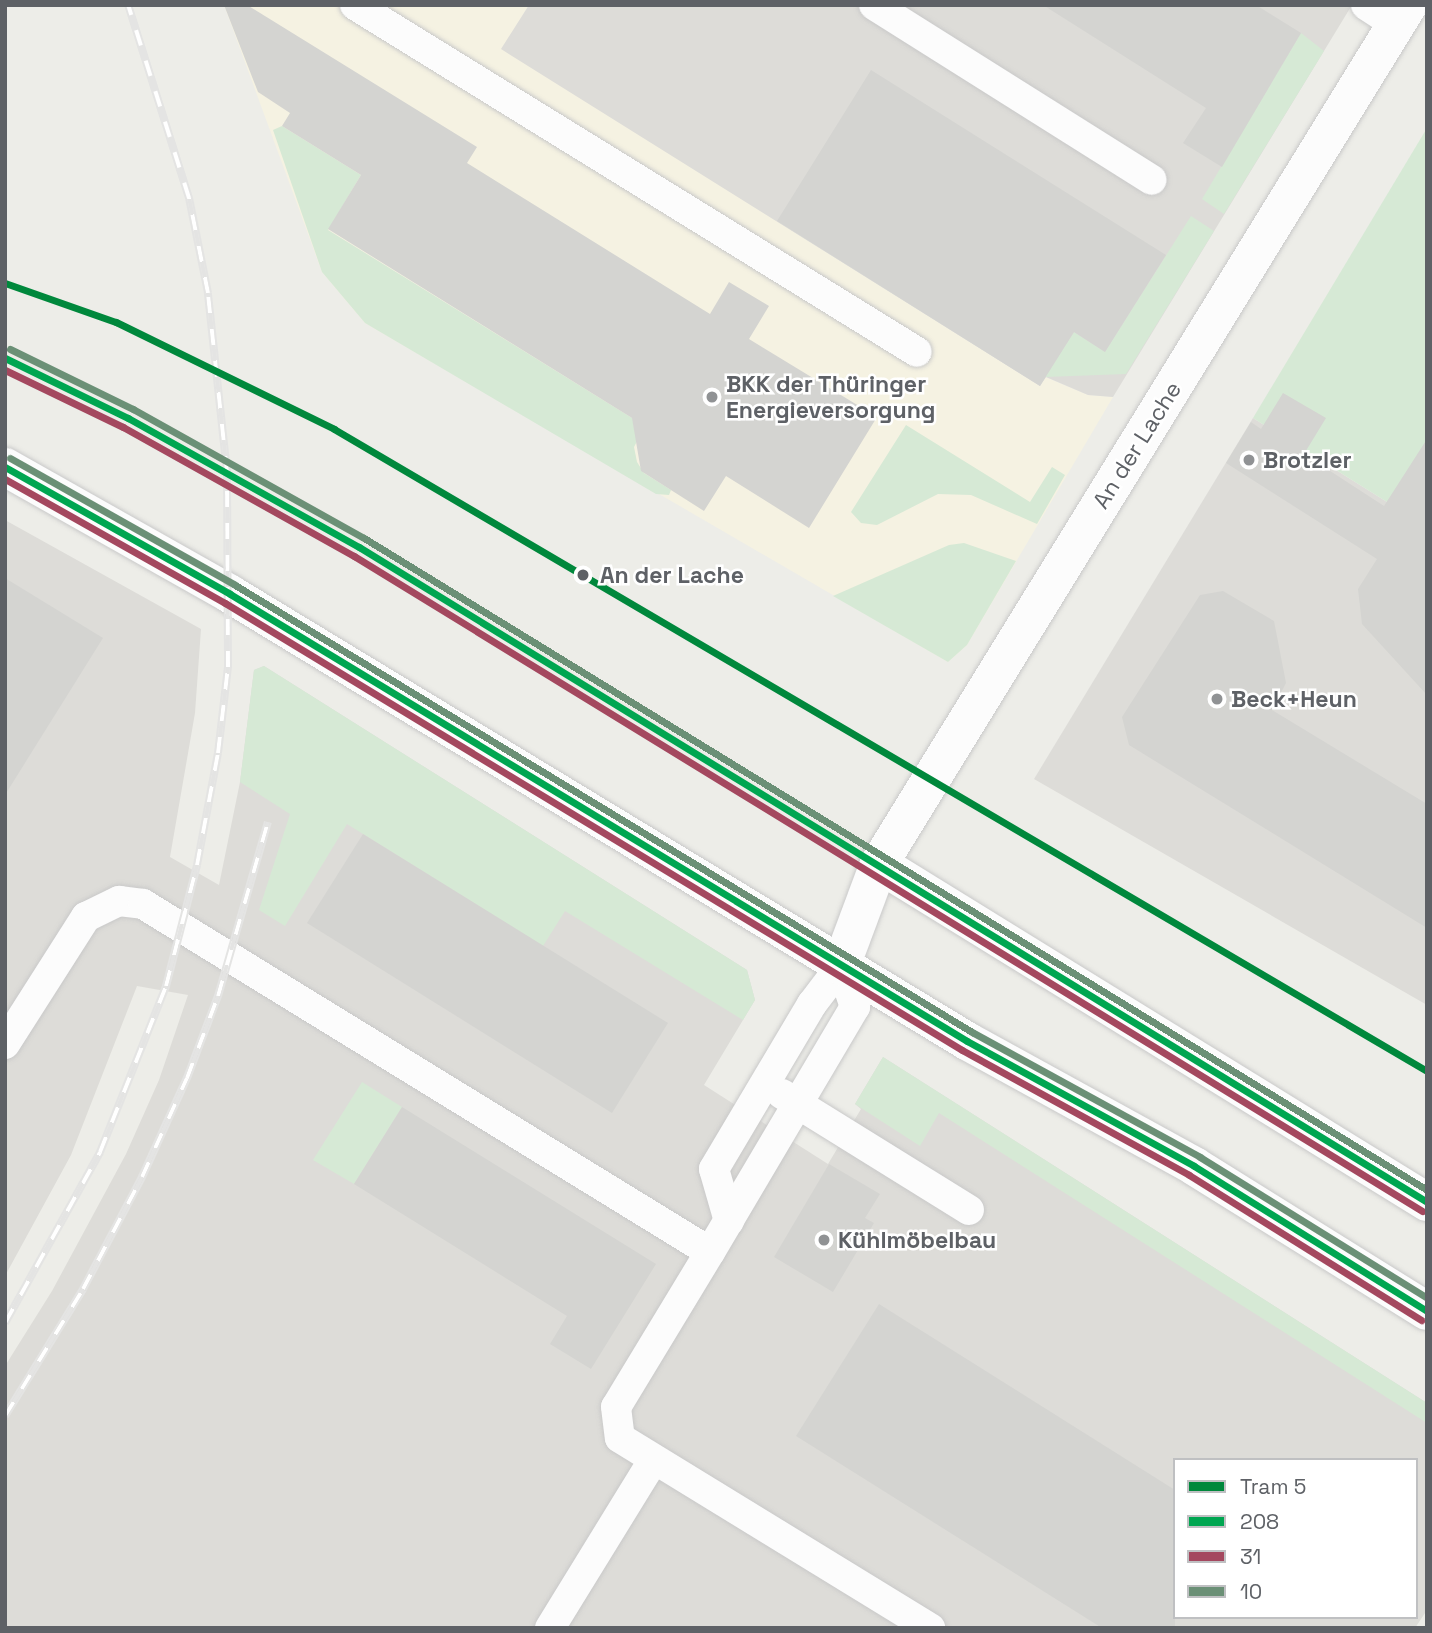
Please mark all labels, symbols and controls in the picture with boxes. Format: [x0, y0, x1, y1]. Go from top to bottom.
place label: BKK der Thüringer Energieversorgung [726, 370, 936, 424]
street label: An der Lache [1087, 376, 1187, 514]
marker: BKK der Thüringer Energieversorgung [704, 389, 720, 405]
place label: Brotzler [1263, 446, 1352, 474]
marker: Brotzler [1241, 452, 1257, 468]
place label: An der Lache [600, 561, 744, 589]
marker: An der Lache [572, 564, 594, 586]
place label: Beck+Heun [1231, 685, 1357, 713]
marker: Beck+Heun [1209, 691, 1225, 707]
place label: Kühlmöbelbau [838, 1226, 996, 1254]
marker: Kühlmöbelbau [816, 1232, 832, 1248]
legend [1173, 1458, 1418, 1619]
text: Tram 5 [1240, 1473, 1306, 1500]
text: 208 [1240, 1508, 1279, 1535]
text: 31 [1240, 1543, 1261, 1570]
text: 10 [1240, 1578, 1262, 1605]

